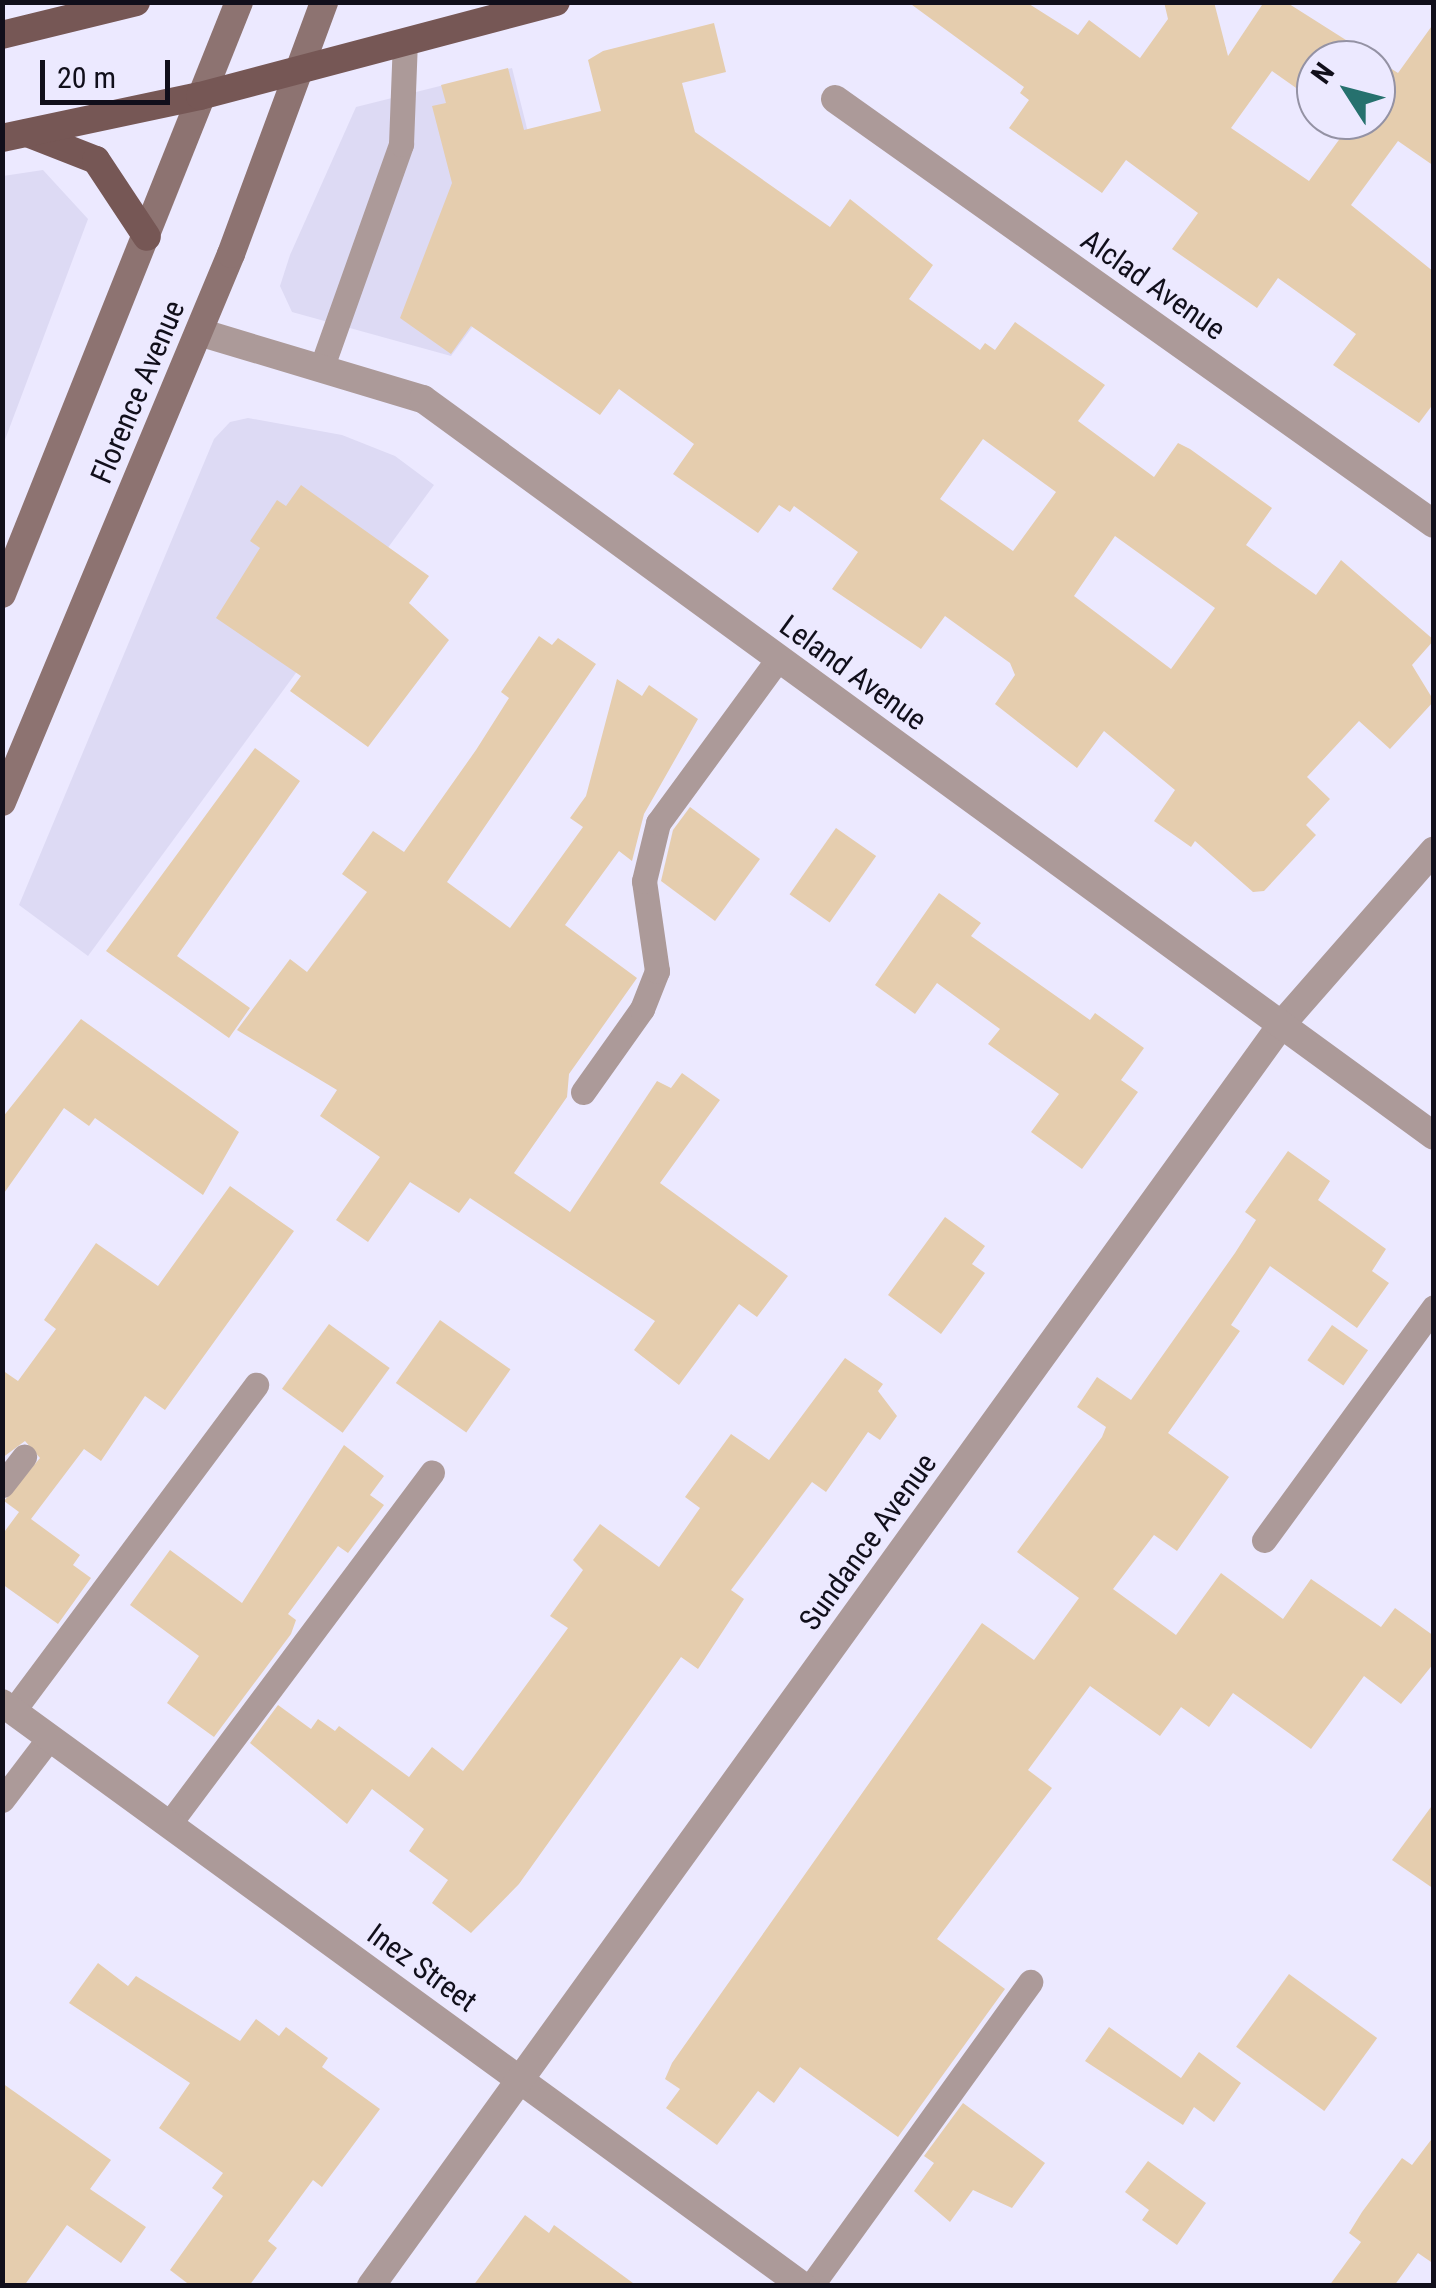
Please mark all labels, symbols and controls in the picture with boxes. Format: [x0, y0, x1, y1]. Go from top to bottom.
scale bar [45, 40, 175, 102]
north arrow [1296, 40, 1396, 140]
text: N [1305, 57, 1341, 90]
text: 20 m [57, 60, 116, 95]
street label: Alclad Avenue [1074, 222, 1232, 348]
street label: Florence Avenue [83, 295, 193, 489]
street label: Leland Avenue [773, 608, 933, 738]
street label: Sundance Avenue [792, 1447, 944, 1637]
street label: Inez Street [360, 1916, 484, 2020]

